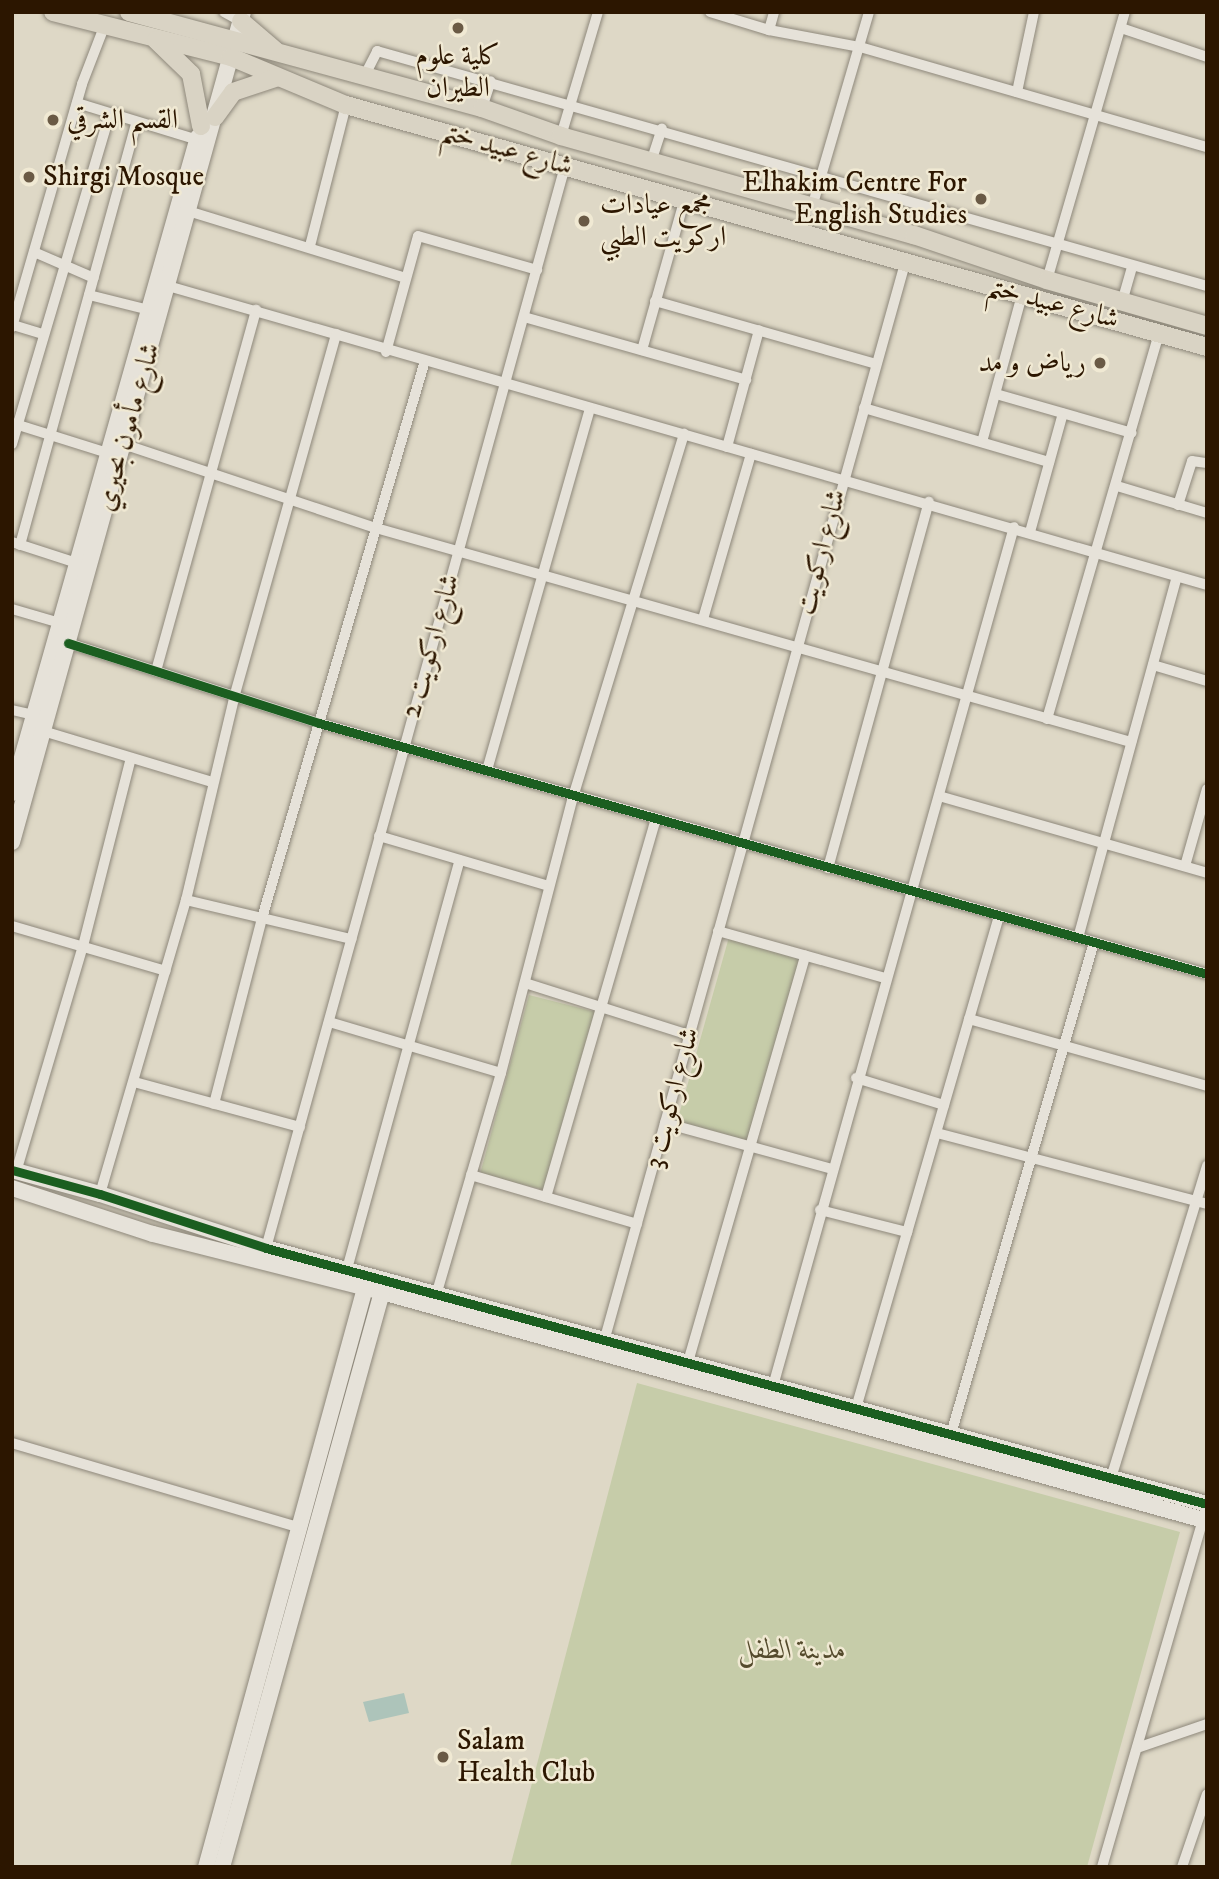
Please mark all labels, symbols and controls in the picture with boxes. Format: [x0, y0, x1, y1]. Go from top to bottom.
marker: كلية علوم الطيران [450, 20, 466, 36]
place label: كلية علوم الطيران [416, 39, 500, 105]
place label: القسم الشرقي [67, 103, 178, 137]
marker: القسم الشرقي [45, 112, 61, 128]
street label: شارع عبيد ختم [438, 114, 576, 184]
place label: Shirgi Mosque [43, 160, 204, 194]
place label: Elhakim Centre For English Studies [742, 166, 967, 232]
marker: Shirgi Mosque [21, 169, 37, 185]
place label: مجمع عيادات اركويت الطبي [600, 188, 726, 254]
marker: Elhakim Centre For English Studies [973, 191, 989, 207]
marker: مجمع عيادات اركويت الطبي [574, 211, 594, 231]
street label: شارع عبيد ختم [984, 269, 1122, 337]
street label: شارع مأمون بحيري [88, 339, 168, 515]
place label: رياض و مد [978, 346, 1086, 380]
marker: رياض و مد [1092, 355, 1108, 371]
street label: شارع اركويت [788, 486, 854, 618]
street label: شارع اركويت 2 [394, 570, 468, 722]
street label: شارع اركويت 3 [637, 1024, 707, 1172]
park label: مدينة الطفل [738, 1633, 846, 1667]
place label: Salam Health Club [457, 1724, 595, 1790]
marker: Salam Health Club [435, 1749, 451, 1765]

